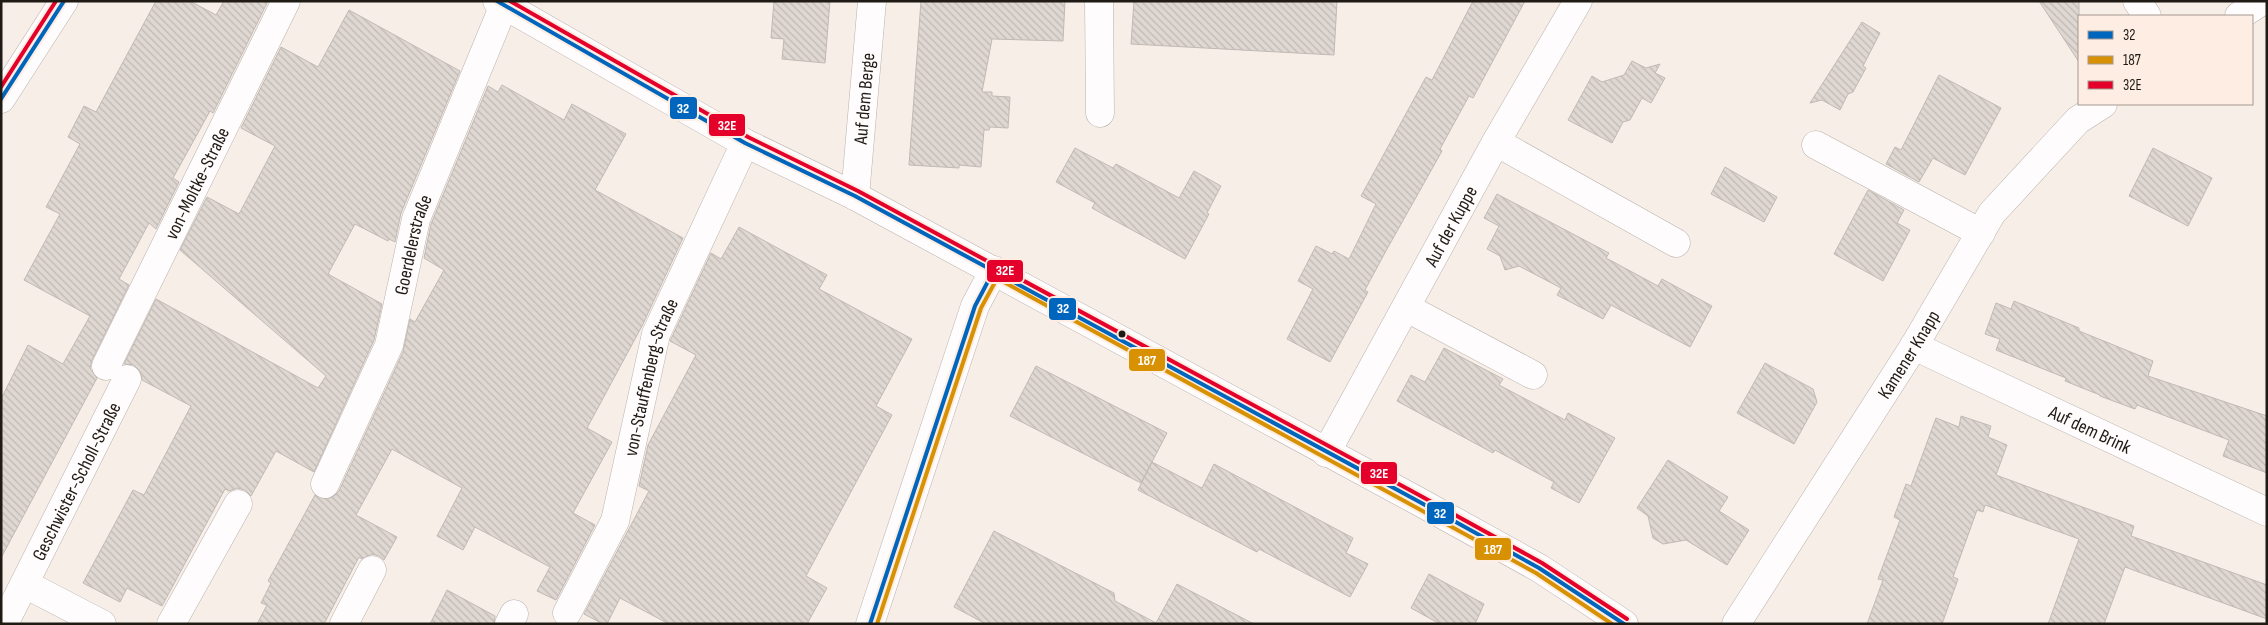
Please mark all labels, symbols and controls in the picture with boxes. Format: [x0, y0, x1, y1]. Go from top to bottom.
legend [2078, 15, 2253, 105]
text: 32 [2123, 26, 2135, 45]
text: 187 [2123, 51, 2141, 70]
street label: Auf dem Berge [849, 52, 880, 146]
text: 32E [2123, 76, 2142, 95]
line badge: 32 [669, 96, 698, 120]
text: 32 [677, 100, 689, 117]
line badge: 32E [708, 113, 746, 137]
text: 32E [718, 117, 736, 134]
street label: von-Moltke-Straße [160, 124, 235, 244]
street label: Auf der Kuppe [1420, 182, 1483, 272]
street label: Goerdelerstraße [390, 192, 438, 297]
line badge: 32E [986, 259, 1024, 283]
text: 32E [996, 262, 1014, 279]
street label: von-Stauffenberg-Straße [620, 295, 684, 459]
line badge: 32 [1048, 297, 1077, 321]
text: 32 [1057, 300, 1069, 317]
street label: Kamener Knapp [1873, 307, 1945, 403]
unlabelled marker [1117, 329, 1127, 339]
line badge: 187 [1128, 348, 1166, 372]
text: 187 [1138, 352, 1157, 369]
street label: Geschwister-Scholl-Straße [28, 399, 126, 565]
street label: Auf dem Brink [2044, 401, 2135, 460]
line badge: 32E [1360, 461, 1398, 485]
text: 32E [1370, 465, 1388, 482]
line badge: 32 [1426, 501, 1455, 525]
text: 32 [1434, 505, 1446, 522]
line badge: 187 [1474, 537, 1512, 561]
text: 187 [1484, 541, 1503, 558]

